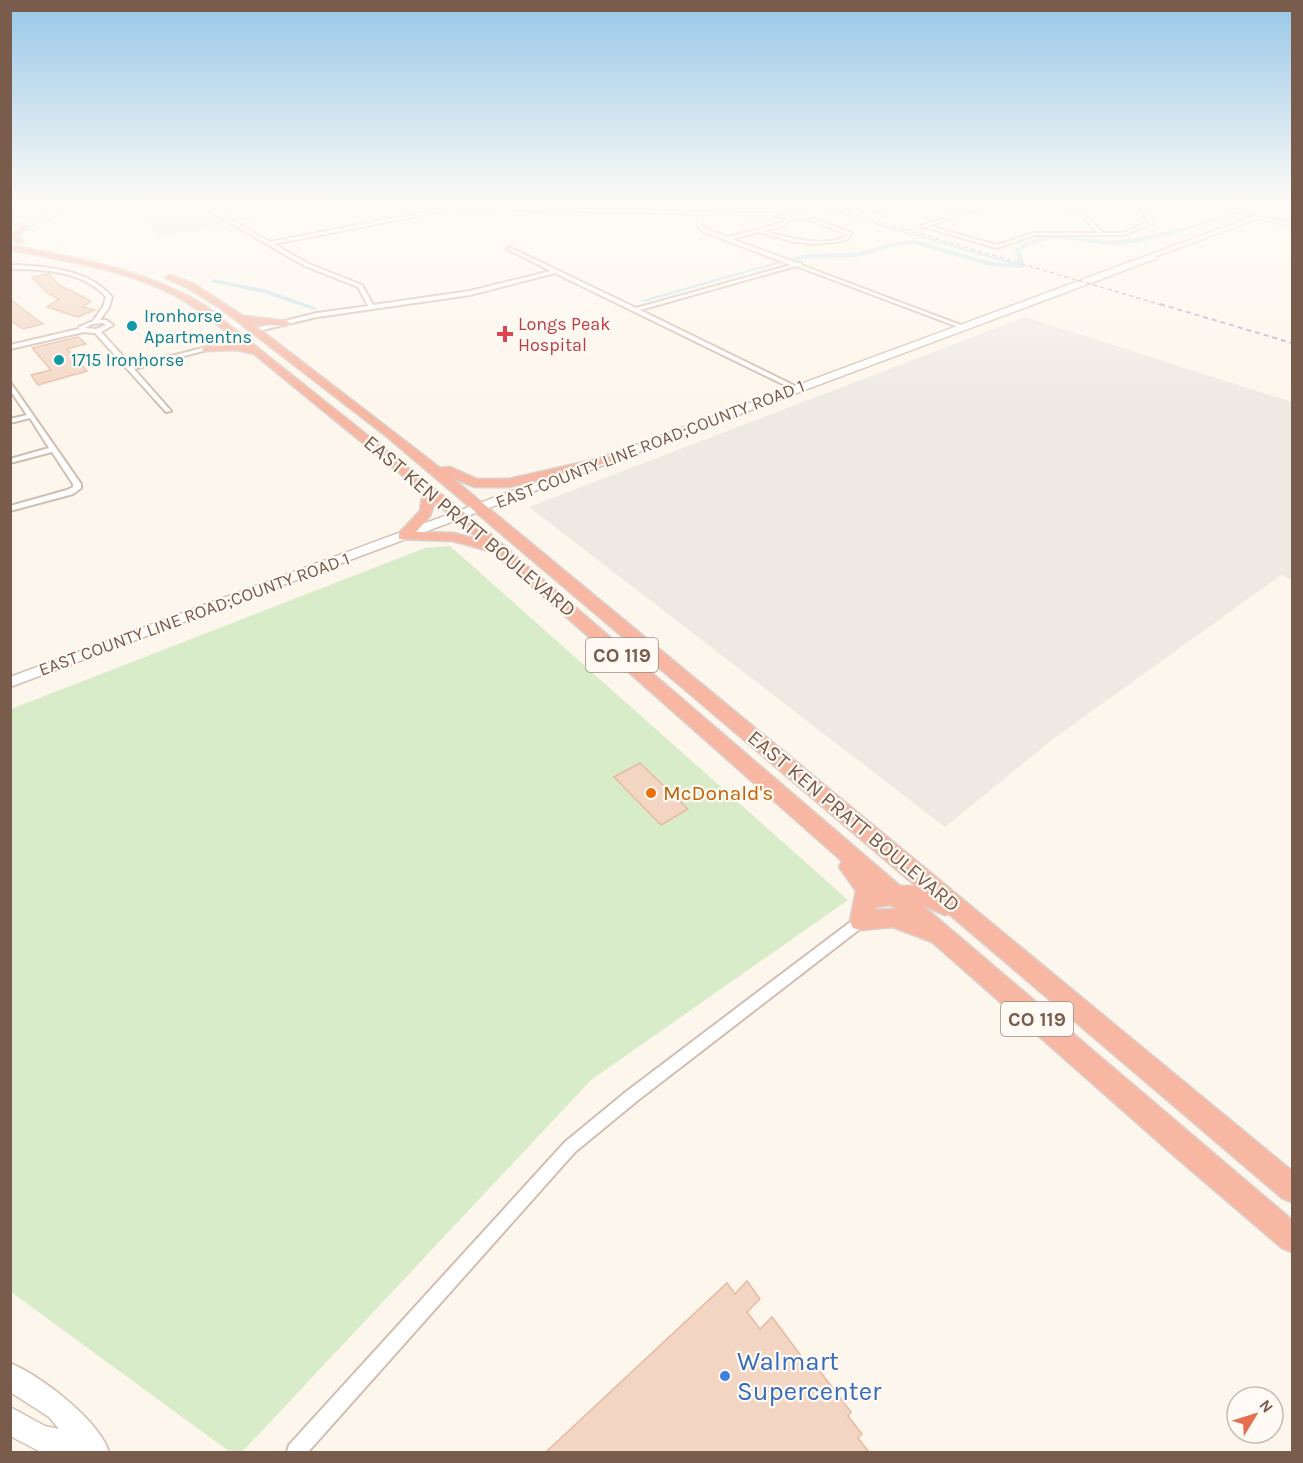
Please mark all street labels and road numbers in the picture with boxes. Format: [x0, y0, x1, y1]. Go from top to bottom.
street label: EAST COUNTY LINE ROAD;COUNTY ROAD 1 [492, 375, 808, 513]
street label: EAST KEN PRATT BOULEVARD [359, 430, 581, 622]
street label: EAST COUNTY LINE ROAD;COUNTY ROAD 1 [36, 547, 352, 681]
road number: CO 119 [586, 638, 658, 672]
street label: EAST KEN PRATT BOULEVARD [743, 725, 965, 917]
road number: CO 119 [1001, 1002, 1073, 1036]

